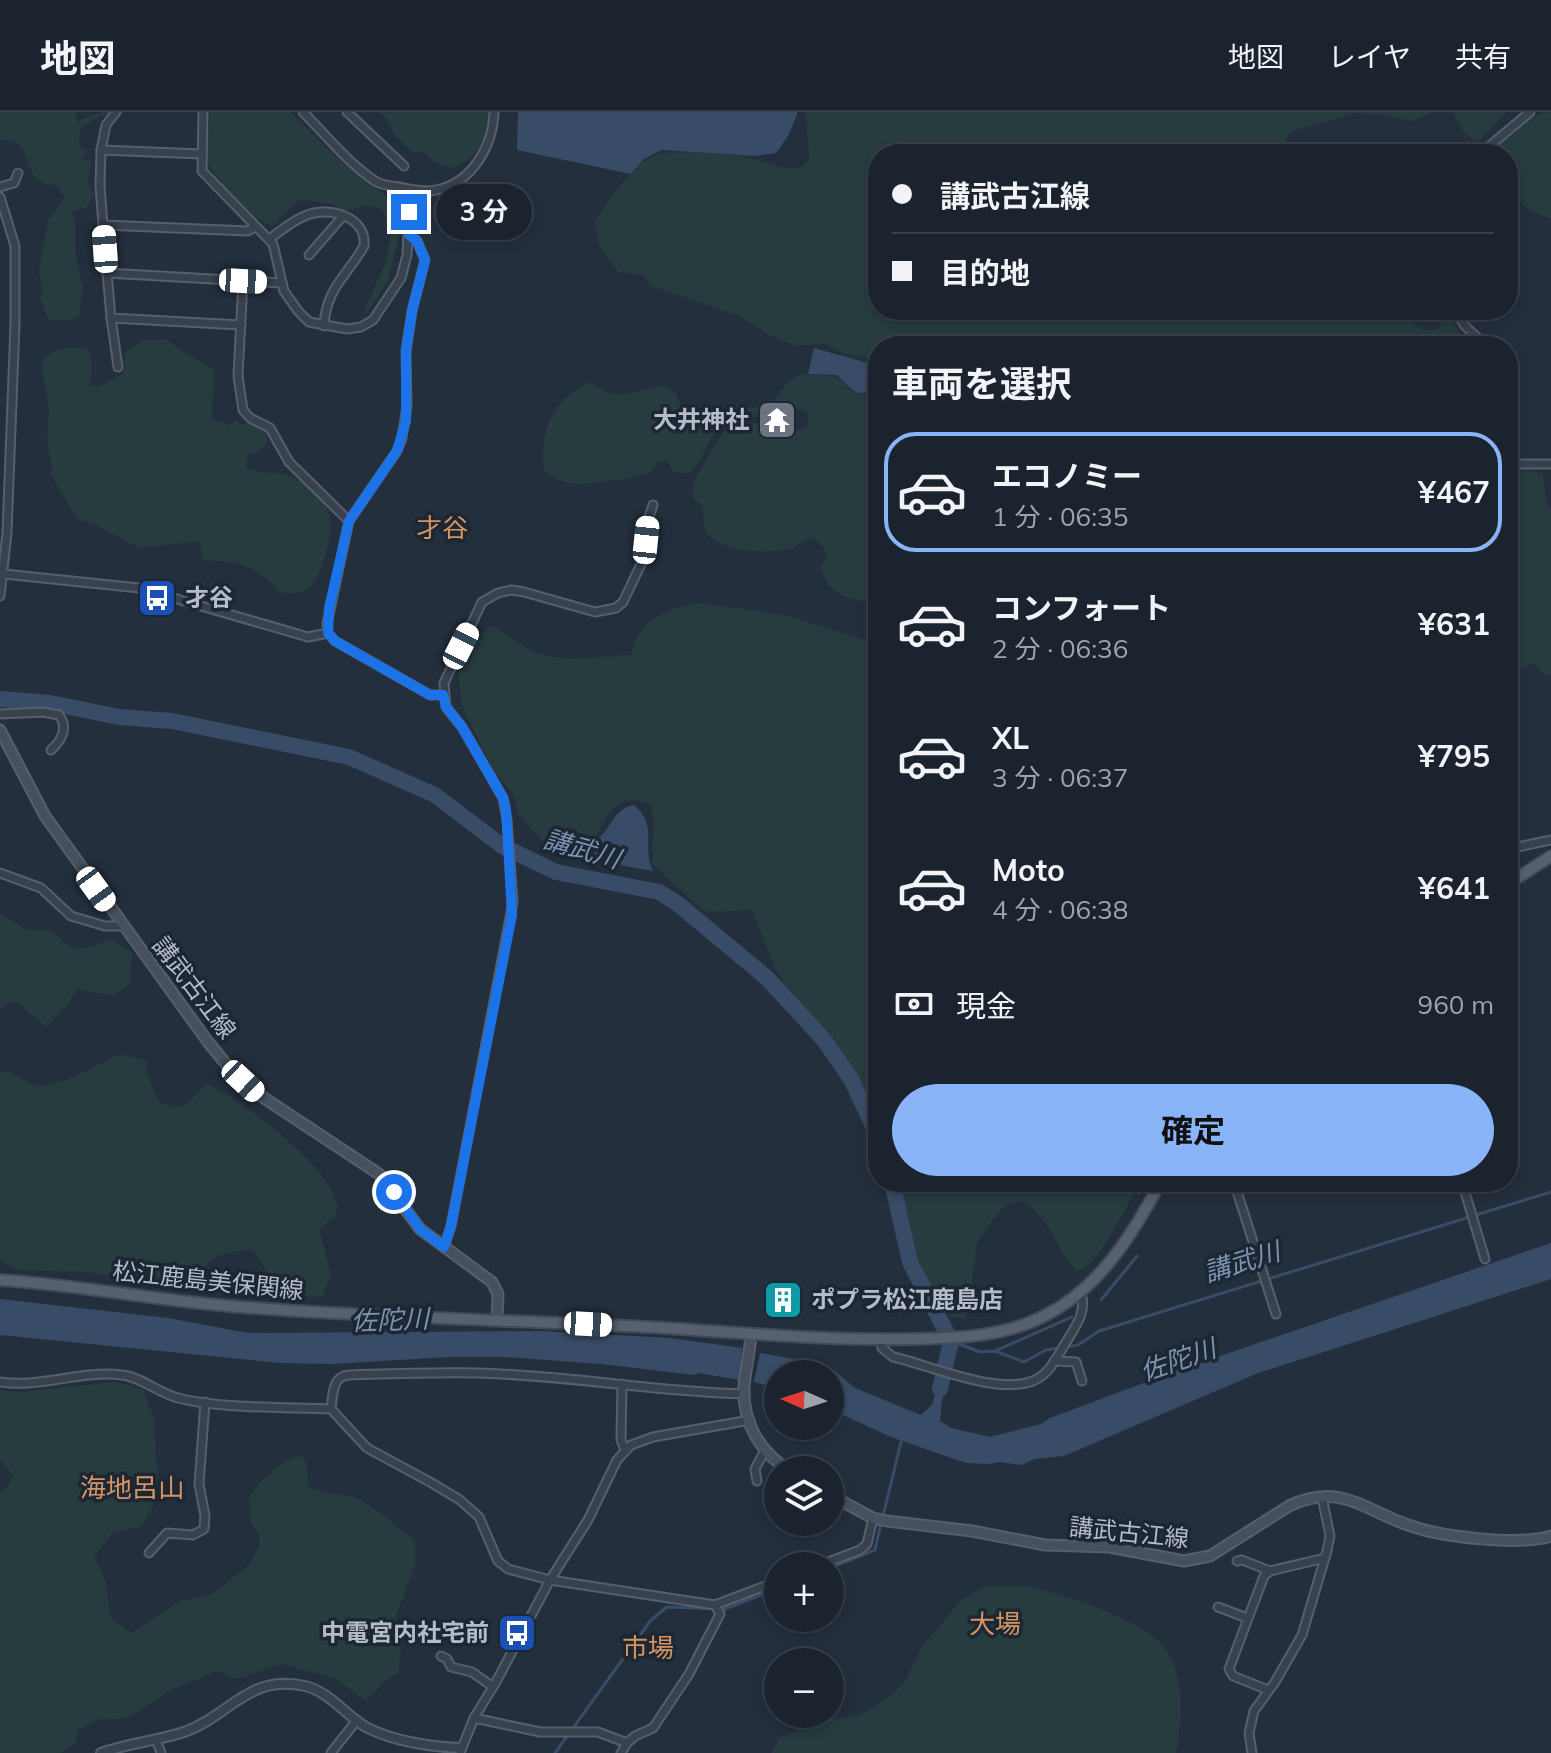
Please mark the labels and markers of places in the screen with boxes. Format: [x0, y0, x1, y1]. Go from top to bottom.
temple icon: 大井神社 [756, 399, 798, 441]
place label: 大井神社 [653, 404, 749, 434]
bus stop icon: 才谷 [136, 577, 178, 619]
place label: 才谷 [185, 582, 233, 612]
building icon: ポプラ松江鹿島店 [762, 1279, 804, 1321]
place label: ポプラ松江鹿島店 [811, 1284, 1003, 1314]
bus stop icon: 中電宮内社宅前 [496, 1612, 538, 1654]
place label: 中電宮内社宅前 [321, 1617, 489, 1647]

